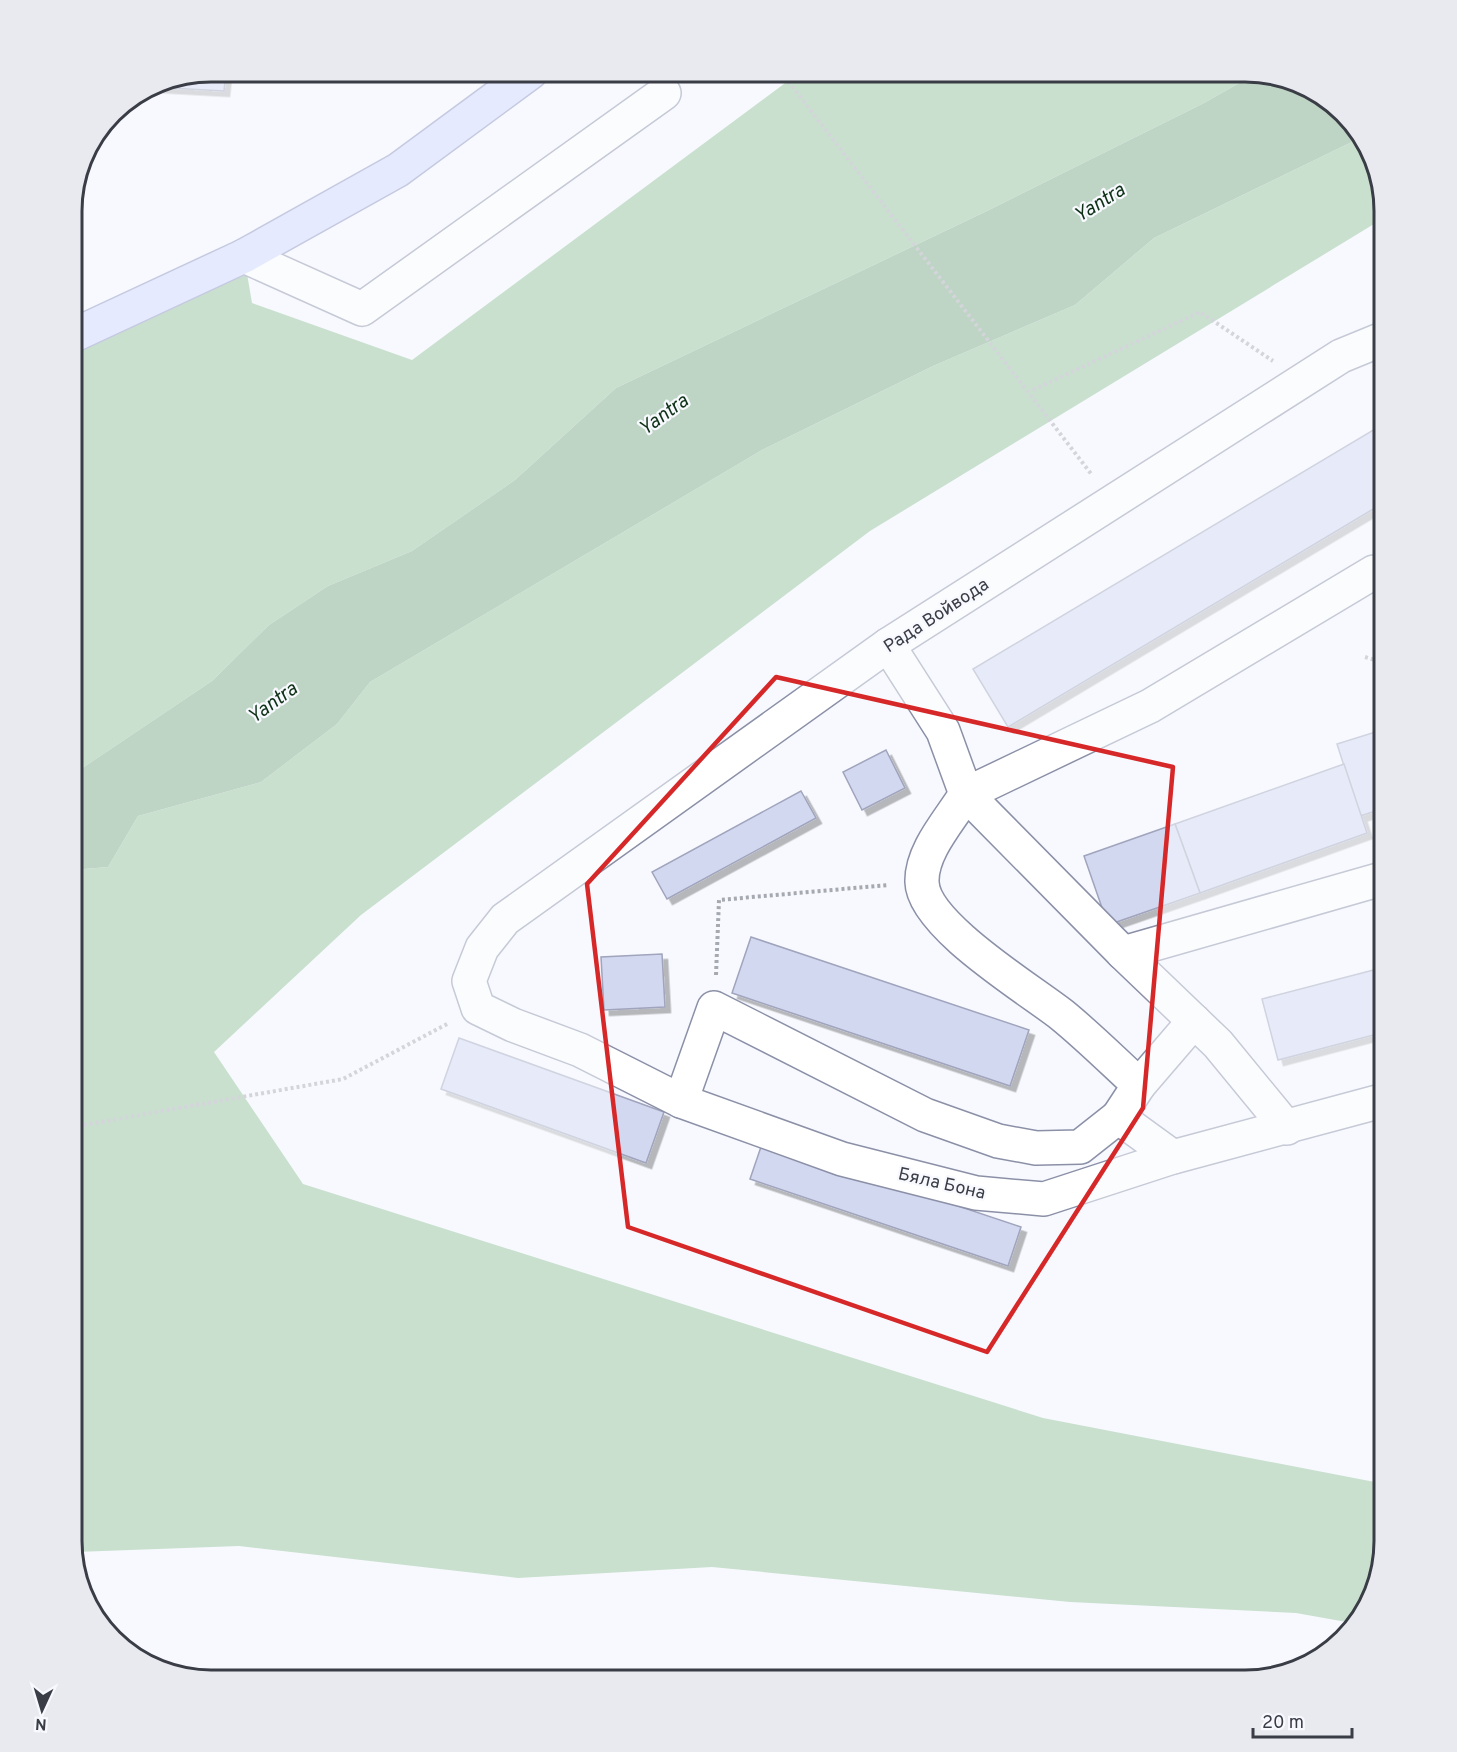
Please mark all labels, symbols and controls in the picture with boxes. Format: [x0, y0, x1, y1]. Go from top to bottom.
water label: Yantra [1070, 178, 1131, 229]
water label: Yantra [634, 388, 695, 442]
street label: Рада Войвода [880, 574, 994, 659]
water label: Yantra [243, 676, 304, 730]
street label: Бяла Бона [896, 1163, 988, 1206]
north arrow [12, 1680, 72, 1740]
scale bar [1253, 1701, 1352, 1739]
text: 20 m [1262, 1712, 1304, 1735]
text: N [35, 1713, 48, 1733]

